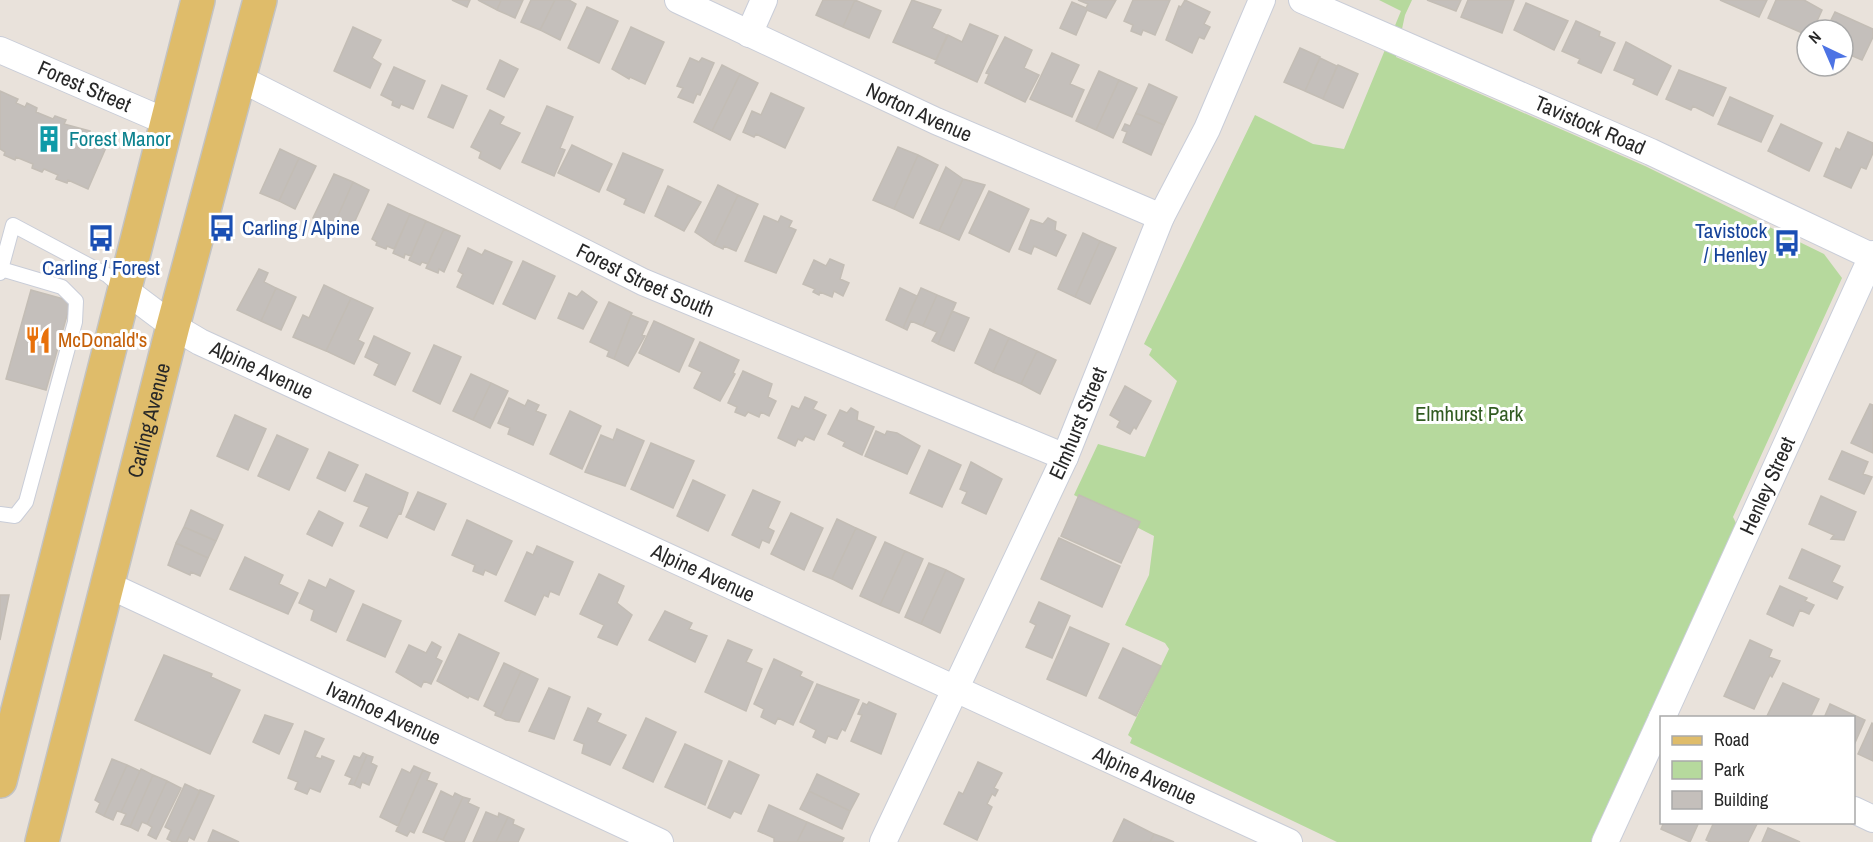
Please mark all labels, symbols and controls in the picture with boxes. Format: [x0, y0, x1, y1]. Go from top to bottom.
north arrow [1795, 18, 1855, 78]
text: N [1804, 26, 1826, 48]
street label: Forest Street [34, 53, 136, 119]
street label: Norton Avenue [861, 75, 977, 149]
street label: Tavistock Road [1530, 88, 1650, 162]
building icon: Forest Manor [34, 124, 64, 154]
place label: Forest Manor [69, 124, 171, 153]
bus stop icon: Carling / Alpine [207, 213, 237, 243]
place label: Carling / Alpine [242, 213, 360, 242]
place label: Tavistock / Henley [1695, 216, 1767, 269]
bus stop icon: Carling / Forest [86, 223, 116, 253]
bus stop icon: Tavistock / Henley [1772, 228, 1802, 258]
street label: Forest Street South [572, 236, 719, 324]
place label: Carling / Forest [42, 253, 160, 282]
restaurant icon: McDonald's [23, 325, 53, 355]
place label: McDonald's [58, 325, 147, 354]
street label: Alpine Avenue [204, 333, 318, 406]
street label: Carling Avenue [120, 360, 177, 481]
street label: Elmhurst Street [1042, 363, 1114, 484]
park label: Elmhurst Park [1415, 399, 1523, 428]
street label: Henley Street [1732, 432, 1802, 539]
street label: Alpine Avenue [646, 536, 760, 609]
street label: Ivanhoe Avenue [322, 674, 446, 752]
legend [1660, 716, 1855, 824]
text: Road [1714, 727, 1749, 752]
street label: Alpine Avenue [1088, 739, 1201, 812]
text: Park [1714, 757, 1745, 782]
text: Building [1714, 787, 1769, 812]

